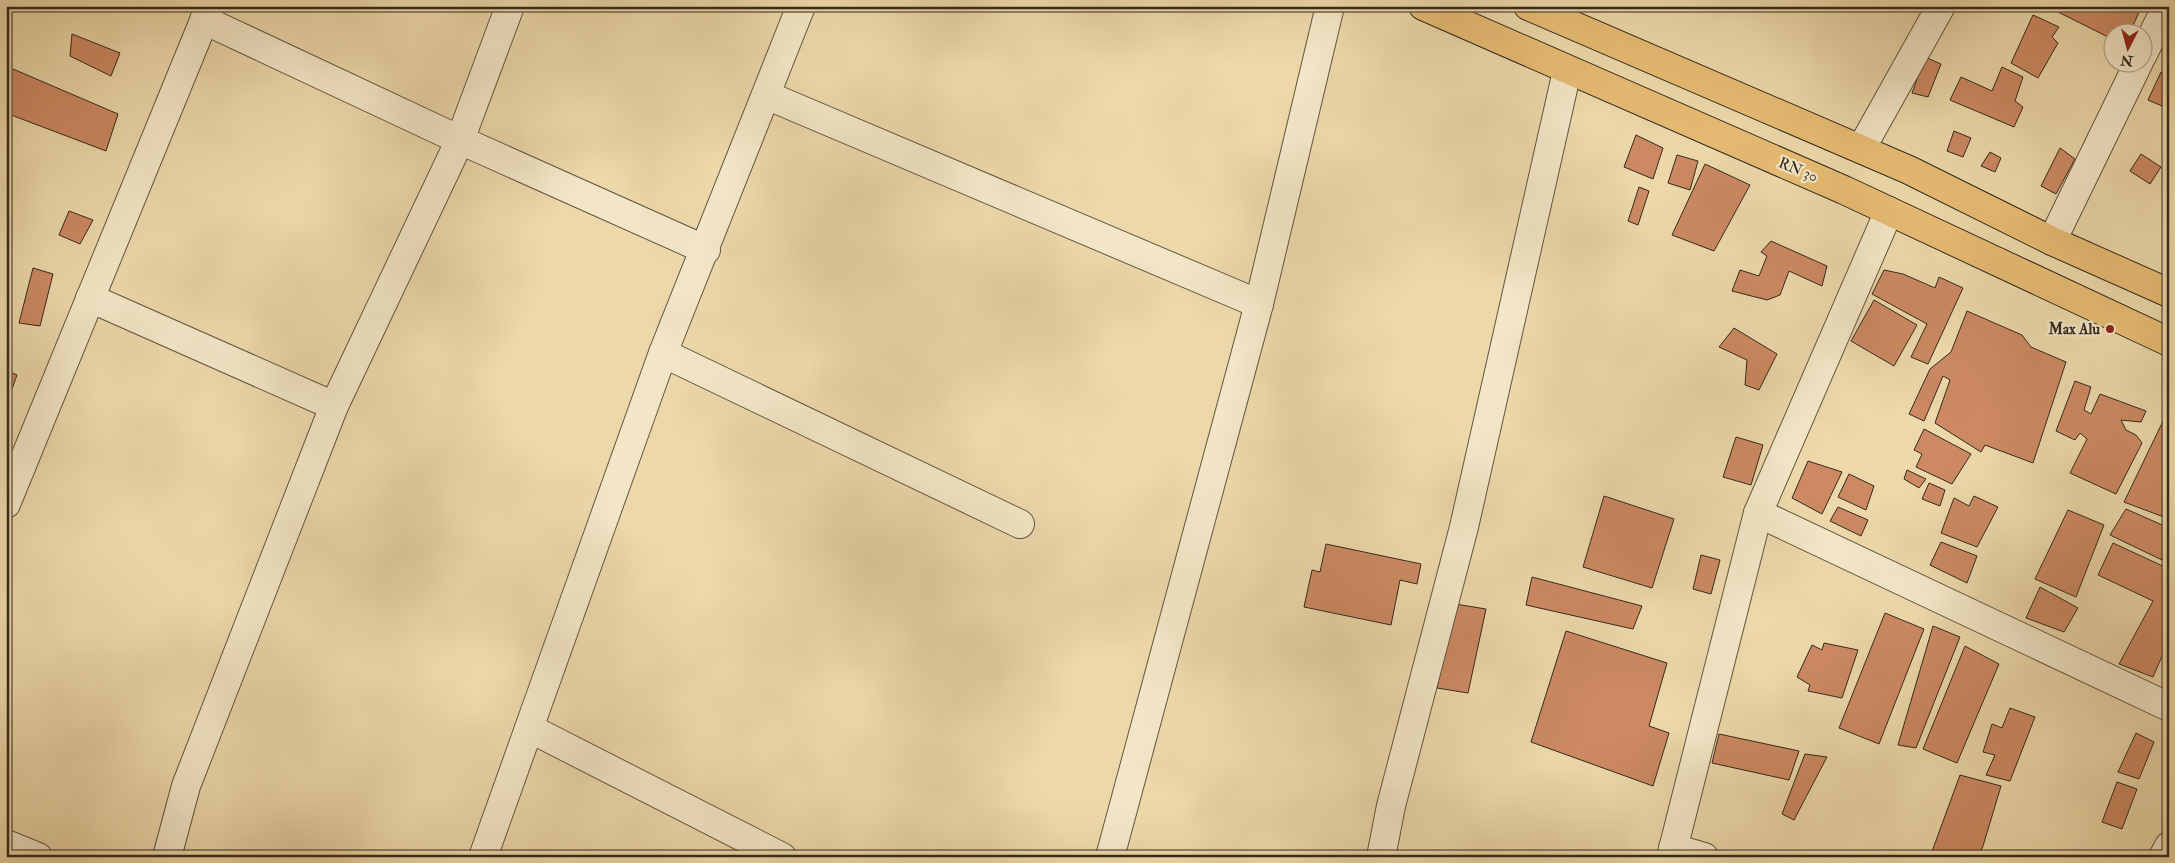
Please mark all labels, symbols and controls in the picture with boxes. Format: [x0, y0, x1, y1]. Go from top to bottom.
north arrow [2102, 22, 2152, 72]
text: N [2119, 51, 2135, 70]
street label: RN 30 [1776, 153, 1820, 187]
place label: Max Alu [2048, 320, 2100, 339]
marker: Max Alu [2104, 323, 2116, 335]

